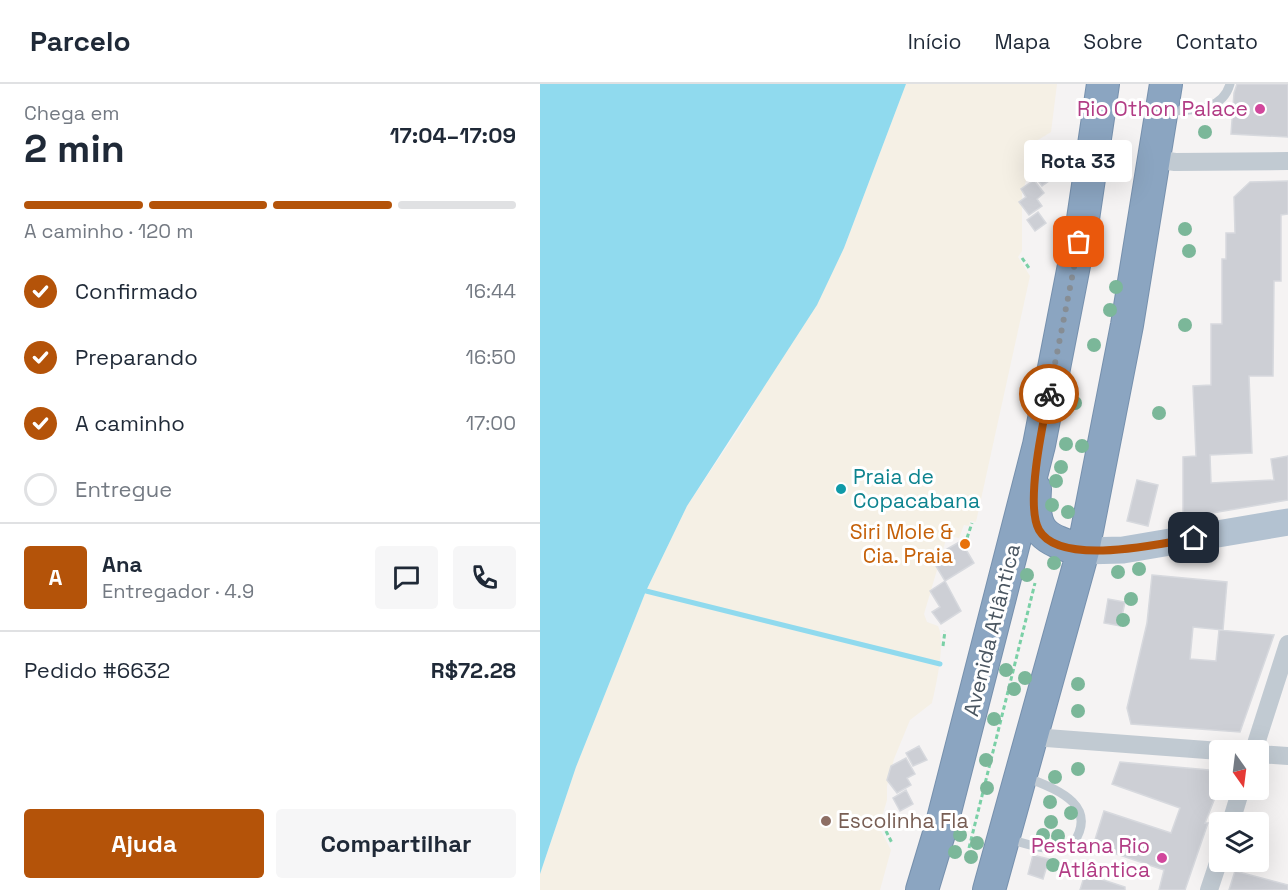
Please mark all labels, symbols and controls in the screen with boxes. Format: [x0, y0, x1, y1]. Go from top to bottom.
text: Parcelo [30, 23, 131, 59]
text: Início [908, 28, 961, 55]
text: Mapa [994, 28, 1050, 55]
text: Sobre [1083, 28, 1143, 55]
text: Contato [1176, 28, 1258, 55]
place label: Rio Othon Palace [1077, 95, 1248, 122]
text: Chega em [24, 100, 119, 126]
marker: Rio Othon Palace [1253, 102, 1267, 116]
text: 17:04–17:09 [390, 121, 516, 149]
text: 2 min [24, 124, 125, 173]
callout: Rota 33 [1025, 140, 1133, 182]
text: Rota 33 [1041, 148, 1115, 174]
pin [1053, 216, 1104, 267]
text: A caminho · 120 m [24, 218, 194, 244]
icon: bag [1062, 225, 1095, 258]
icon: check [24, 275, 57, 308]
text: Confirmado [75, 277, 198, 305]
text: 16:44 [465, 278, 516, 304]
icon: check [24, 341, 57, 374]
text: Preparando [75, 343, 198, 371]
text: 16:50 [466, 344, 516, 370]
courier [1019, 364, 1079, 424]
icon: bike [1033, 378, 1066, 411]
icon: check [24, 407, 57, 440]
text: A caminho [75, 409, 185, 437]
text: 17:00 [466, 410, 516, 436]
place label: Praia de Copacabana [853, 463, 980, 514]
text: Entregue [75, 475, 172, 503]
marker: Praia de Copacabana [834, 482, 848, 496]
pin [1168, 512, 1219, 563]
place label: Siri Mole & Cia. Praia [850, 518, 953, 569]
icon: home [1177, 521, 1210, 554]
marker: Siri Mole & Cia. Praia [958, 537, 972, 551]
street label: Avenida Atlântica [957, 541, 1026, 719]
button: chat [375, 546, 438, 609]
button: phone [453, 546, 516, 609]
text: Ana [102, 550, 142, 578]
text: A [49, 563, 62, 591]
text: Entregador · 4.9 [102, 578, 254, 604]
text: Pedido #6632 [24, 656, 170, 684]
text: R$72.28 [431, 656, 516, 684]
north arrow [1209, 740, 1269, 800]
map controls [1209, 740, 1269, 872]
place label: Escolinha Fla [838, 807, 969, 834]
button: Ajuda [24, 809, 264, 878]
button: Compartilhar [276, 809, 516, 878]
button: layers [1209, 812, 1269, 872]
marker: Escolinha Fla [819, 814, 833, 828]
place label: Pestana Rio Atlântica [1031, 832, 1150, 883]
marker: Pestana Rio Atlântica [1155, 851, 1169, 865]

